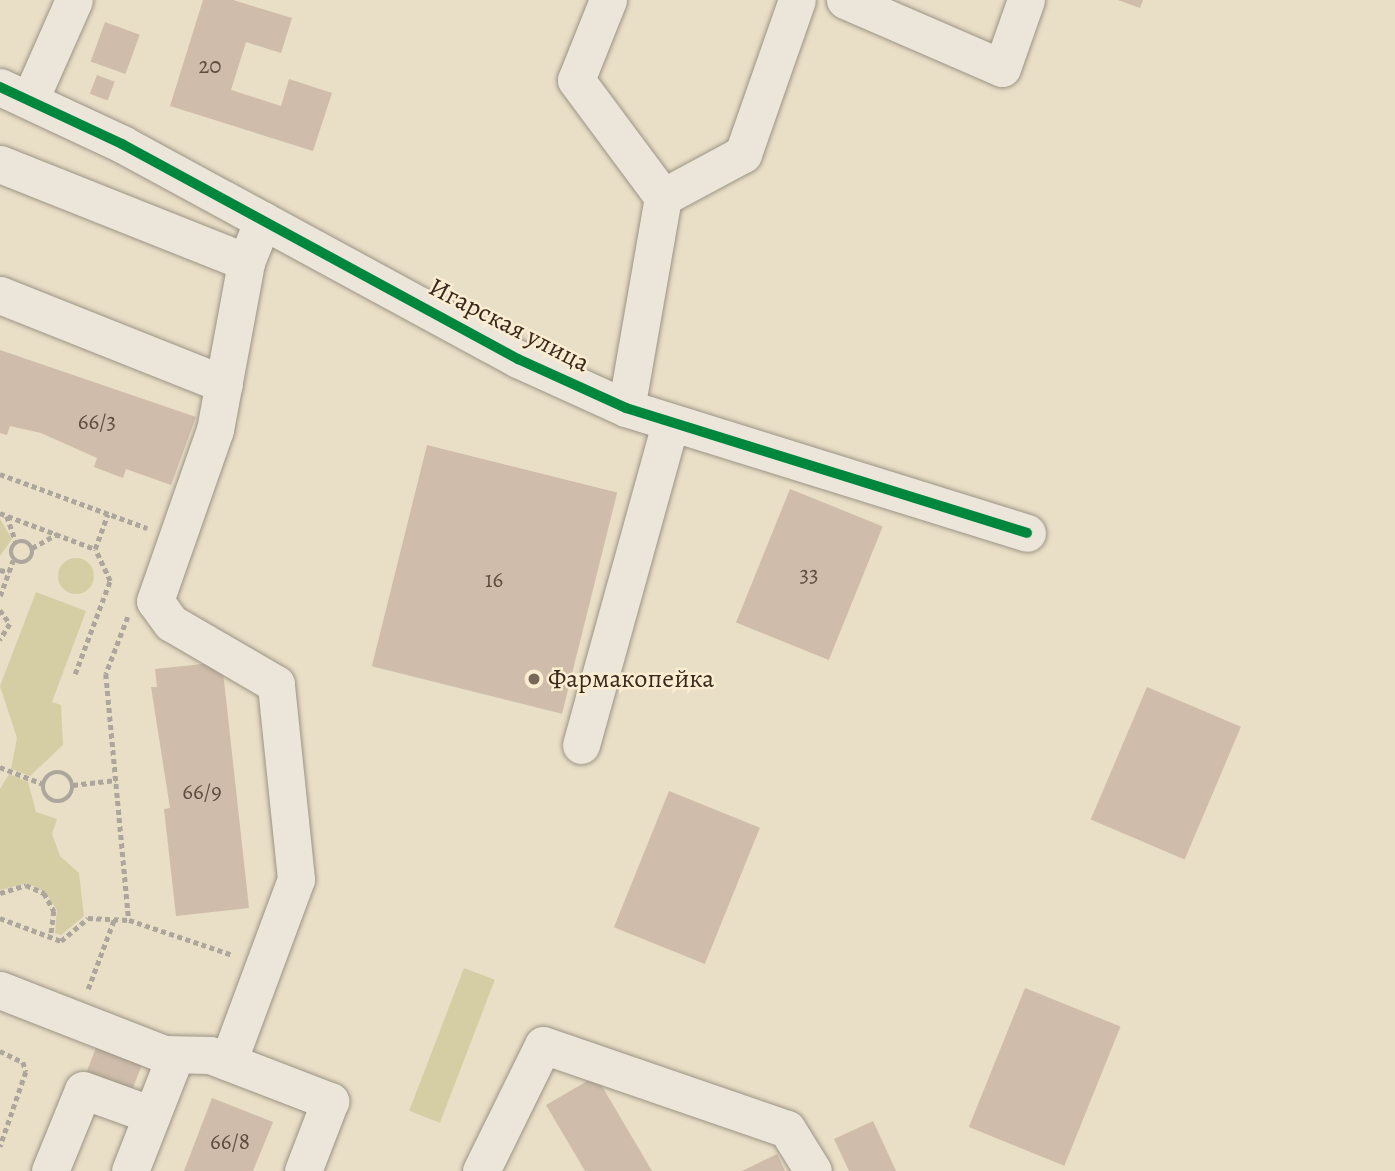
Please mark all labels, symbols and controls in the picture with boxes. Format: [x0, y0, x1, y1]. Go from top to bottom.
house number: 20 [198, 52, 222, 80]
street label: Игарская улица [423, 271, 595, 379]
house number: 66/3 [78, 408, 116, 436]
house number: 33 [799, 561, 819, 589]
house number: 16 [485, 566, 503, 594]
place label: Фармакопейка [548, 663, 714, 695]
marker: Фармакопейка [526, 671, 542, 687]
house number: 66/9 [182, 778, 222, 806]
house number: 66/8 [210, 1128, 250, 1156]

